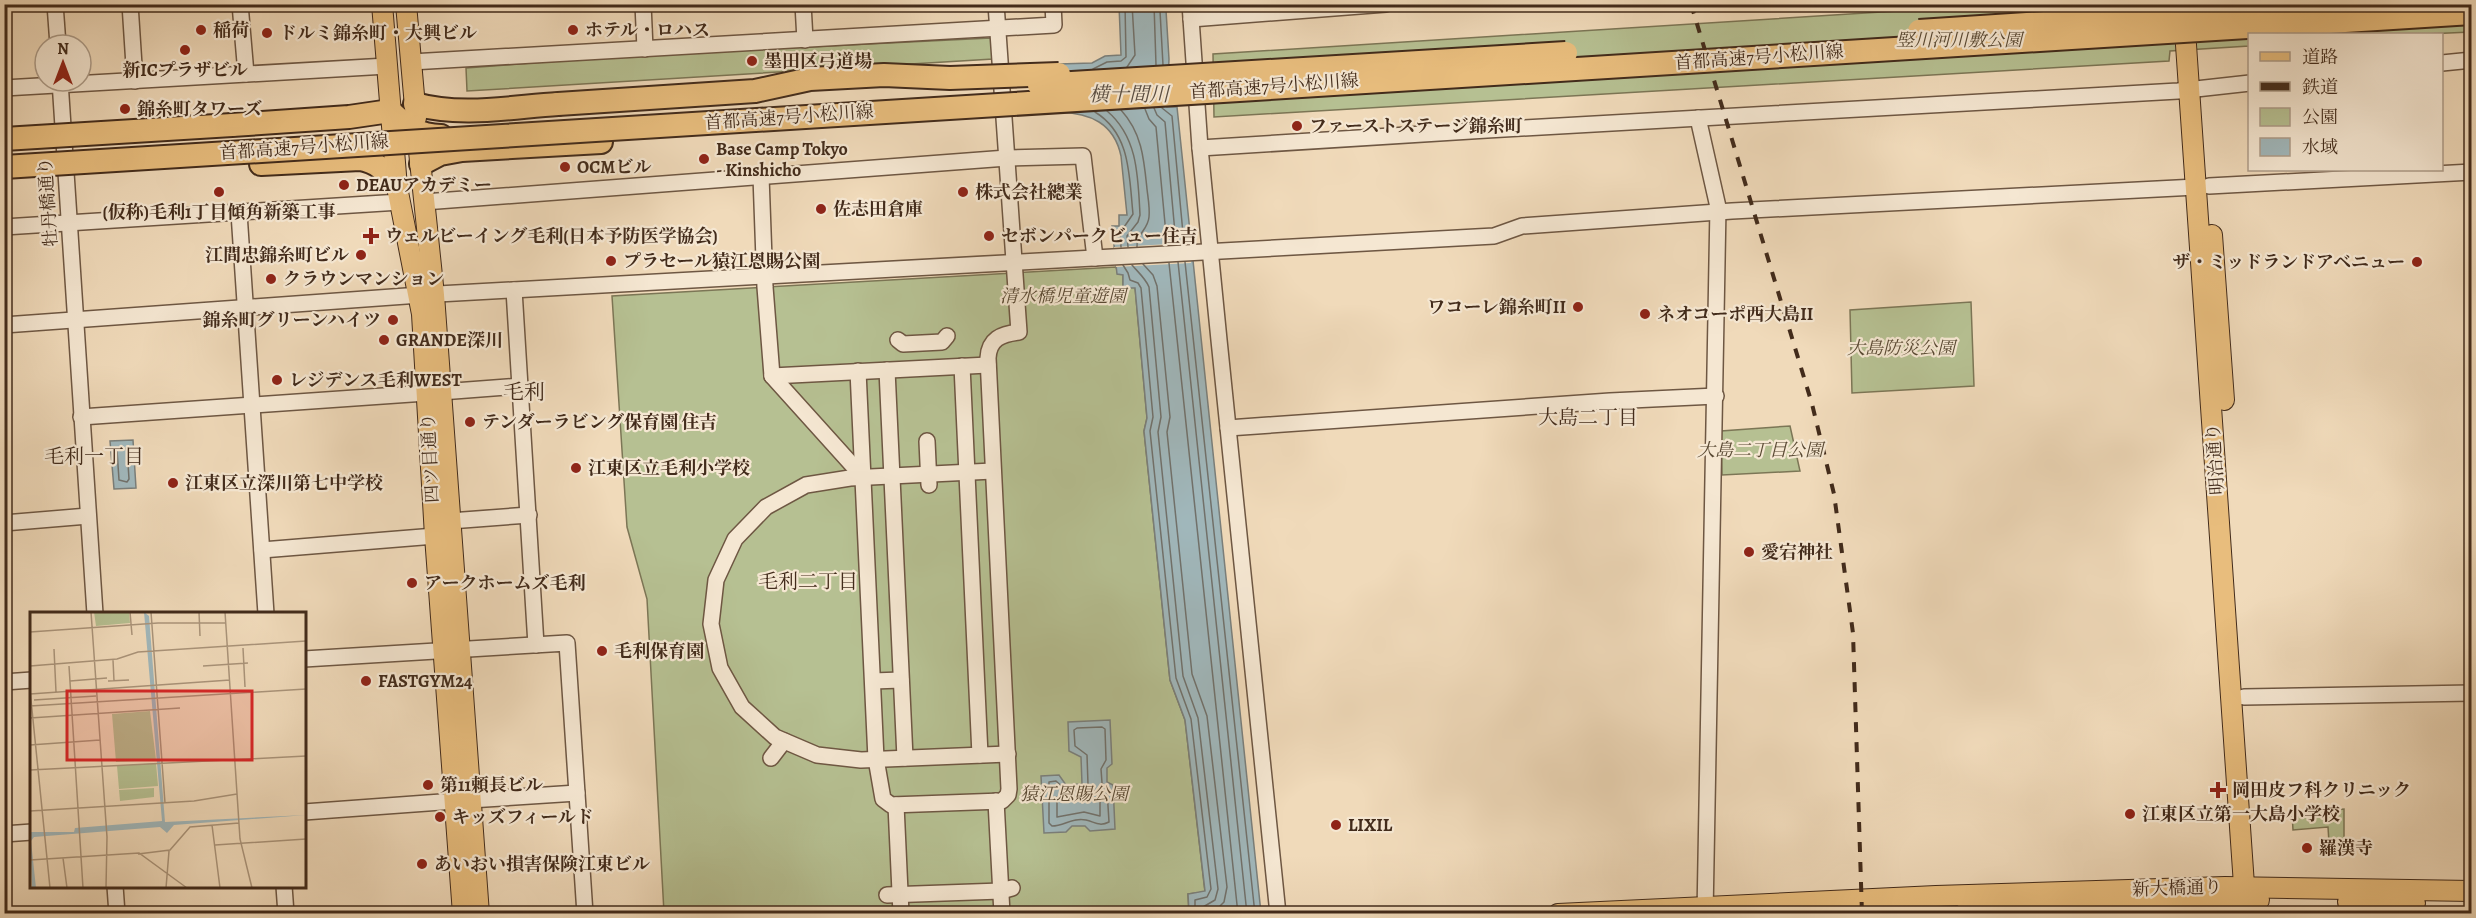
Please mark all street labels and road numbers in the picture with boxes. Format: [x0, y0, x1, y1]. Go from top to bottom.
street label: 首都高速7号小松川線 [1674, 39, 1844, 75]
street label: 首都高速7号小松川線 [1189, 68, 1359, 104]
street label: 首都高速7号小松川線 [704, 99, 874, 135]
street label: 首都高速7号小松川線 [219, 129, 389, 165]
street label: 牡丹橋通り [33, 156, 63, 248]
street label: 四ツ目通り [416, 412, 444, 504]
street label: 明治通り [2201, 422, 2229, 496]
street label: 新大橋通り [2132, 874, 2222, 902]

